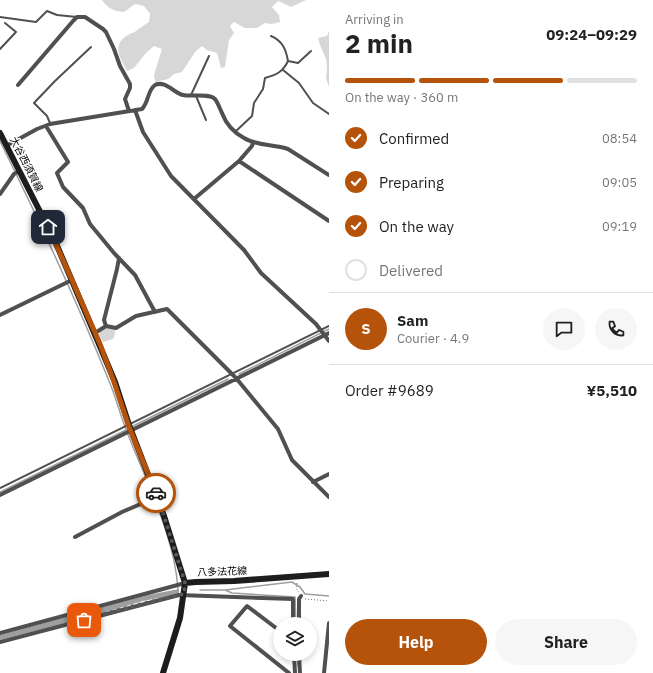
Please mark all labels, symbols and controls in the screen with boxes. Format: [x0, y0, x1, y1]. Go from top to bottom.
text: Arriving in [345, 11, 404, 28]
text: 09:24–09:29 [546, 25, 637, 44]
text: 2 min [345, 26, 413, 60]
text: On the way · 360 m [345, 89, 458, 106]
icon: check [345, 127, 367, 149]
text: Confirmed [379, 129, 449, 148]
text: 08:54 [602, 130, 637, 147]
street label: 大谷西須賀線 [7, 135, 46, 194]
icon: check [345, 171, 367, 193]
text: Preparing [379, 173, 444, 192]
text: 09:05 [602, 174, 637, 191]
pin [31, 210, 65, 244]
icon: check [345, 215, 367, 237]
icon: home [37, 216, 59, 238]
text: On the way [379, 217, 454, 236]
text: 09:19 [602, 218, 637, 235]
text: Delivered [379, 261, 443, 280]
button: chat [543, 308, 585, 350]
button: phone [595, 308, 637, 350]
text: Sam [397, 311, 428, 330]
text: S [361, 319, 371, 338]
text: Courier · 4.9 [397, 330, 469, 347]
text: Order #9689 [345, 381, 434, 400]
text: ¥5,510 [587, 381, 637, 400]
courier [136, 473, 176, 513]
icon: car [145, 482, 167, 504]
street label: 八多法花線 [197, 564, 247, 579]
pin [67, 603, 101, 637]
icon: bag [73, 609, 95, 631]
map controls [273, 617, 317, 661]
button: layers [273, 617, 317, 661]
button: Help [345, 619, 487, 665]
button: Share [495, 619, 637, 665]

